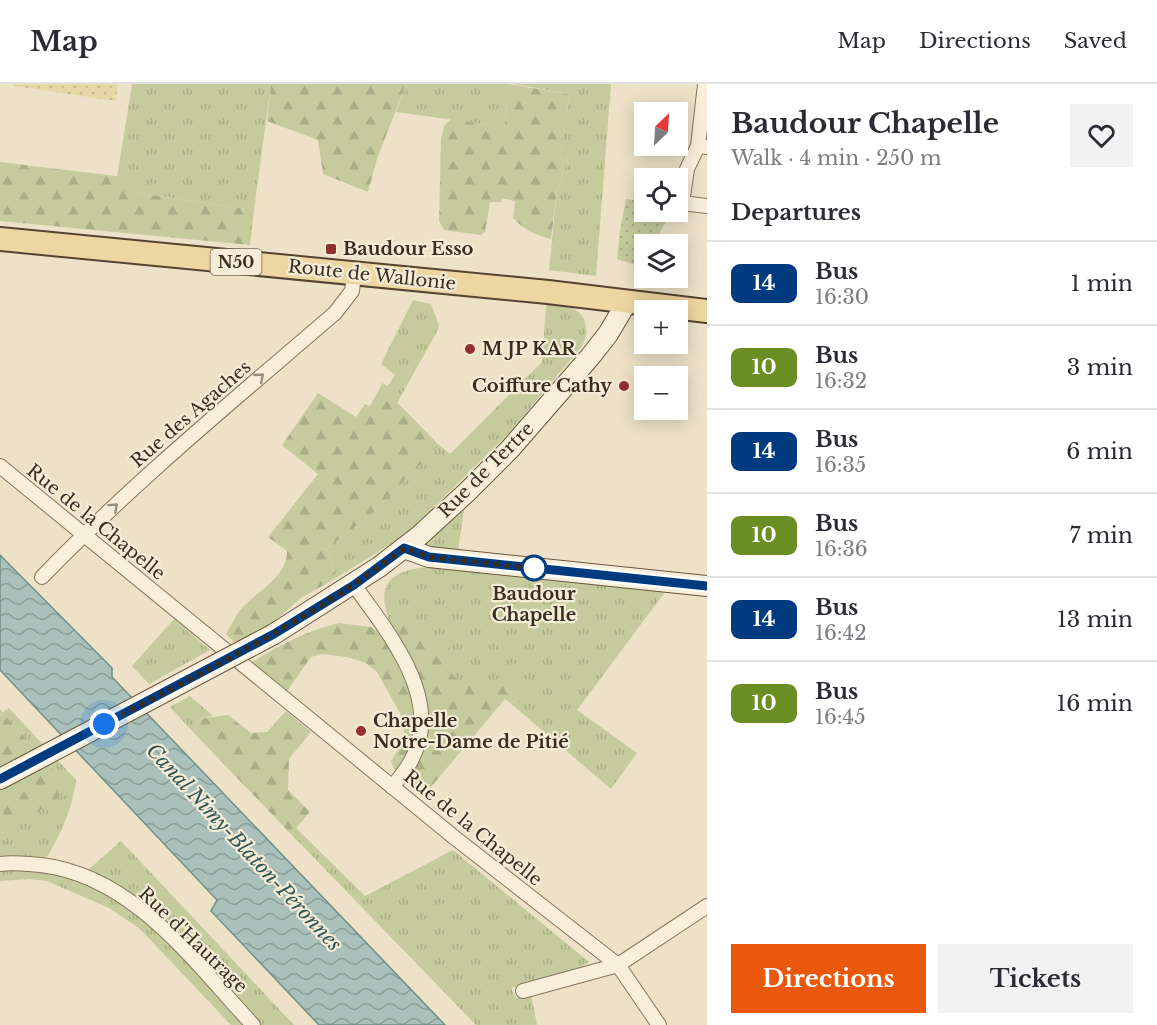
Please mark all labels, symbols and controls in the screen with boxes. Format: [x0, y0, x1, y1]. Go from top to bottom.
text: Map [30, 24, 98, 59]
text: Map [837, 28, 886, 54]
text: Directions [919, 28, 1031, 54]
text: Saved [1064, 28, 1127, 54]
north arrow [634, 102, 688, 156]
map controls [634, 102, 688, 420]
button: heart [1070, 104, 1133, 167]
text: Baudour Chapelle [731, 106, 999, 141]
text: Walk · 4 min · 250 m [731, 146, 941, 170]
button: locate [634, 168, 688, 222]
text: Departures [731, 199, 861, 226]
button: layers [634, 234, 688, 288]
place label: Baudour Esso [343, 238, 474, 260]
marker: Baudour Esso [324, 242, 338, 256]
road number: N50 [210, 249, 262, 275]
street label: Route de Wallonie [287, 255, 457, 295]
text: Bus [815, 258, 858, 285]
text: 14 [752, 270, 776, 296]
text: 1 min [1071, 270, 1133, 297]
text: 16:30 [815, 285, 869, 309]
button: + [634, 300, 688, 354]
place label: M JP KAR [482, 338, 577, 360]
marker: M JP KAR [463, 342, 477, 356]
text: Bus [815, 342, 858, 369]
text: 10 [751, 354, 777, 380]
text: 3 min [1067, 354, 1133, 381]
street label: Rue des Agaches [126, 356, 256, 472]
button: − [634, 366, 688, 420]
text: 16:32 [815, 369, 867, 393]
one-way arrow [253, 374, 264, 385]
place label: Coiffure Cathy [472, 375, 612, 397]
marker: Coiffure Cathy [617, 379, 631, 393]
street label: Rue de Tertre [434, 418, 538, 522]
text: Bus [815, 426, 858, 453]
text: 14 [752, 438, 776, 464]
text: 6 min [1066, 438, 1133, 465]
text: 16:35 [815, 453, 866, 477]
street label: Rue de la Chapelle [22, 459, 170, 585]
one-way arrow [107, 503, 118, 514]
text: Bus [815, 510, 858, 537]
text: 10 [751, 522, 777, 548]
text: 7 min [1069, 522, 1133, 549]
text: 16:36 [815, 537, 868, 561]
marker: Baudour Chapelle [521, 555, 547, 581]
place label: Baudour Chapelle [492, 583, 576, 626]
text: Bus [815, 594, 858, 621]
text: 14 [752, 606, 776, 632]
text: 13 min [1057, 606, 1133, 633]
text: 16:42 [815, 621, 867, 645]
text: Bus [815, 678, 858, 705]
text: 10 [751, 690, 777, 716]
text: 16 min [1056, 690, 1133, 717]
text: 16:45 [815, 705, 866, 729]
your location [89, 709, 119, 739]
place label: Chapelle Notre-Dame de Pitié [373, 710, 569, 753]
marker: Chapelle Notre-Dame de Pitié [354, 724, 368, 738]
water label: Canal Nimy-Blaton-Péronnes [142, 738, 347, 956]
street label: Rue de la Chapelle [399, 765, 547, 891]
street label: Rue d'Hautrage [134, 882, 252, 998]
button: Directions [731, 944, 926, 1013]
button: Tickets [938, 944, 1133, 1013]

